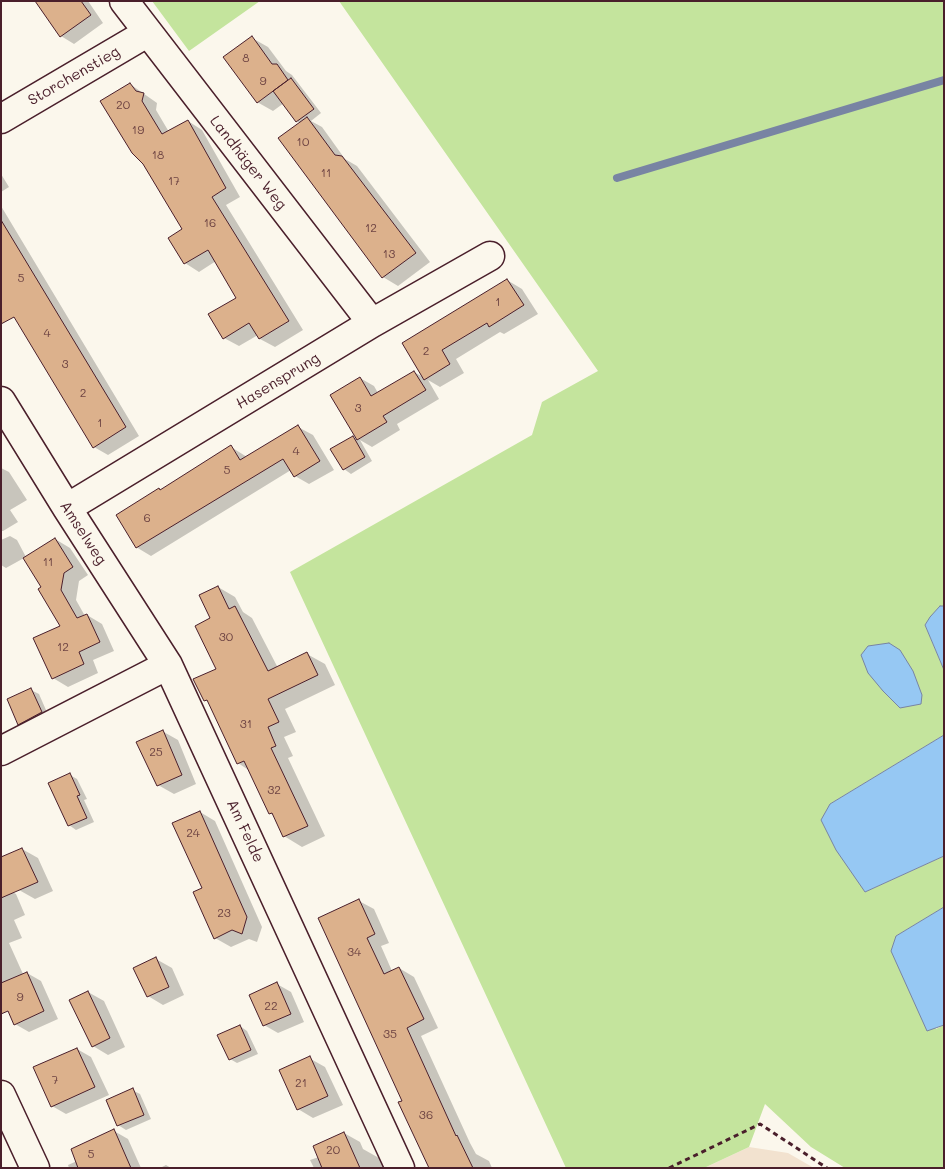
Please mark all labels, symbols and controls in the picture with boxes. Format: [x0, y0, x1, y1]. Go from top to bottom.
street label: Storchenstieg [25, 43, 123, 109]
house number: 8 [242, 51, 250, 65]
house number: 9 [259, 74, 267, 88]
house number: 20 [116, 98, 130, 112]
street label: Landhäger Weg [206, 112, 290, 214]
house number: 19 [132, 123, 144, 137]
house number: 10 [297, 135, 309, 149]
house number: 18 [152, 148, 164, 162]
house number: 11 [321, 166, 331, 180]
house number: 17 [168, 174, 180, 188]
house number: 16 [204, 216, 216, 230]
house number: 12 [365, 221, 377, 235]
house number: 13 [383, 247, 395, 261]
house number: 5 [18, 271, 24, 285]
house number: 1 [495, 295, 501, 309]
house number: 4 [43, 326, 51, 340]
house number: 2 [423, 344, 429, 358]
street label: Hasensprung [233, 349, 323, 413]
house number: 3 [61, 357, 69, 371]
house number: 2 [80, 386, 86, 400]
house number: 3 [354, 401, 362, 415]
house number: 1 [97, 416, 103, 430]
house number: 4 [292, 444, 300, 458]
house number: 5 [224, 463, 230, 477]
street label: Amselweg [56, 498, 110, 568]
house number: 6 [143, 511, 151, 525]
house number: 11 [43, 555, 53, 569]
house number: 30 [219, 630, 233, 644]
house number: 12 [57, 640, 69, 654]
house number: 31 [240, 717, 252, 731]
house number: 25 [149, 745, 163, 759]
house number: 32 [267, 783, 281, 797]
street label: Am Felde [223, 797, 267, 865]
house number: 24 [186, 826, 200, 840]
house number: 23 [217, 906, 231, 920]
house number: 34 [347, 945, 361, 959]
house number: 9 [16, 990, 24, 1004]
house number: 22 [264, 999, 278, 1013]
house number: 35 [383, 1027, 397, 1041]
house number: 7 [52, 1073, 58, 1087]
house number: 21 [295, 1076, 307, 1090]
house number: 36 [419, 1108, 433, 1122]
house number: 20 [326, 1143, 340, 1157]
house number: 5 [88, 1147, 94, 1161]

